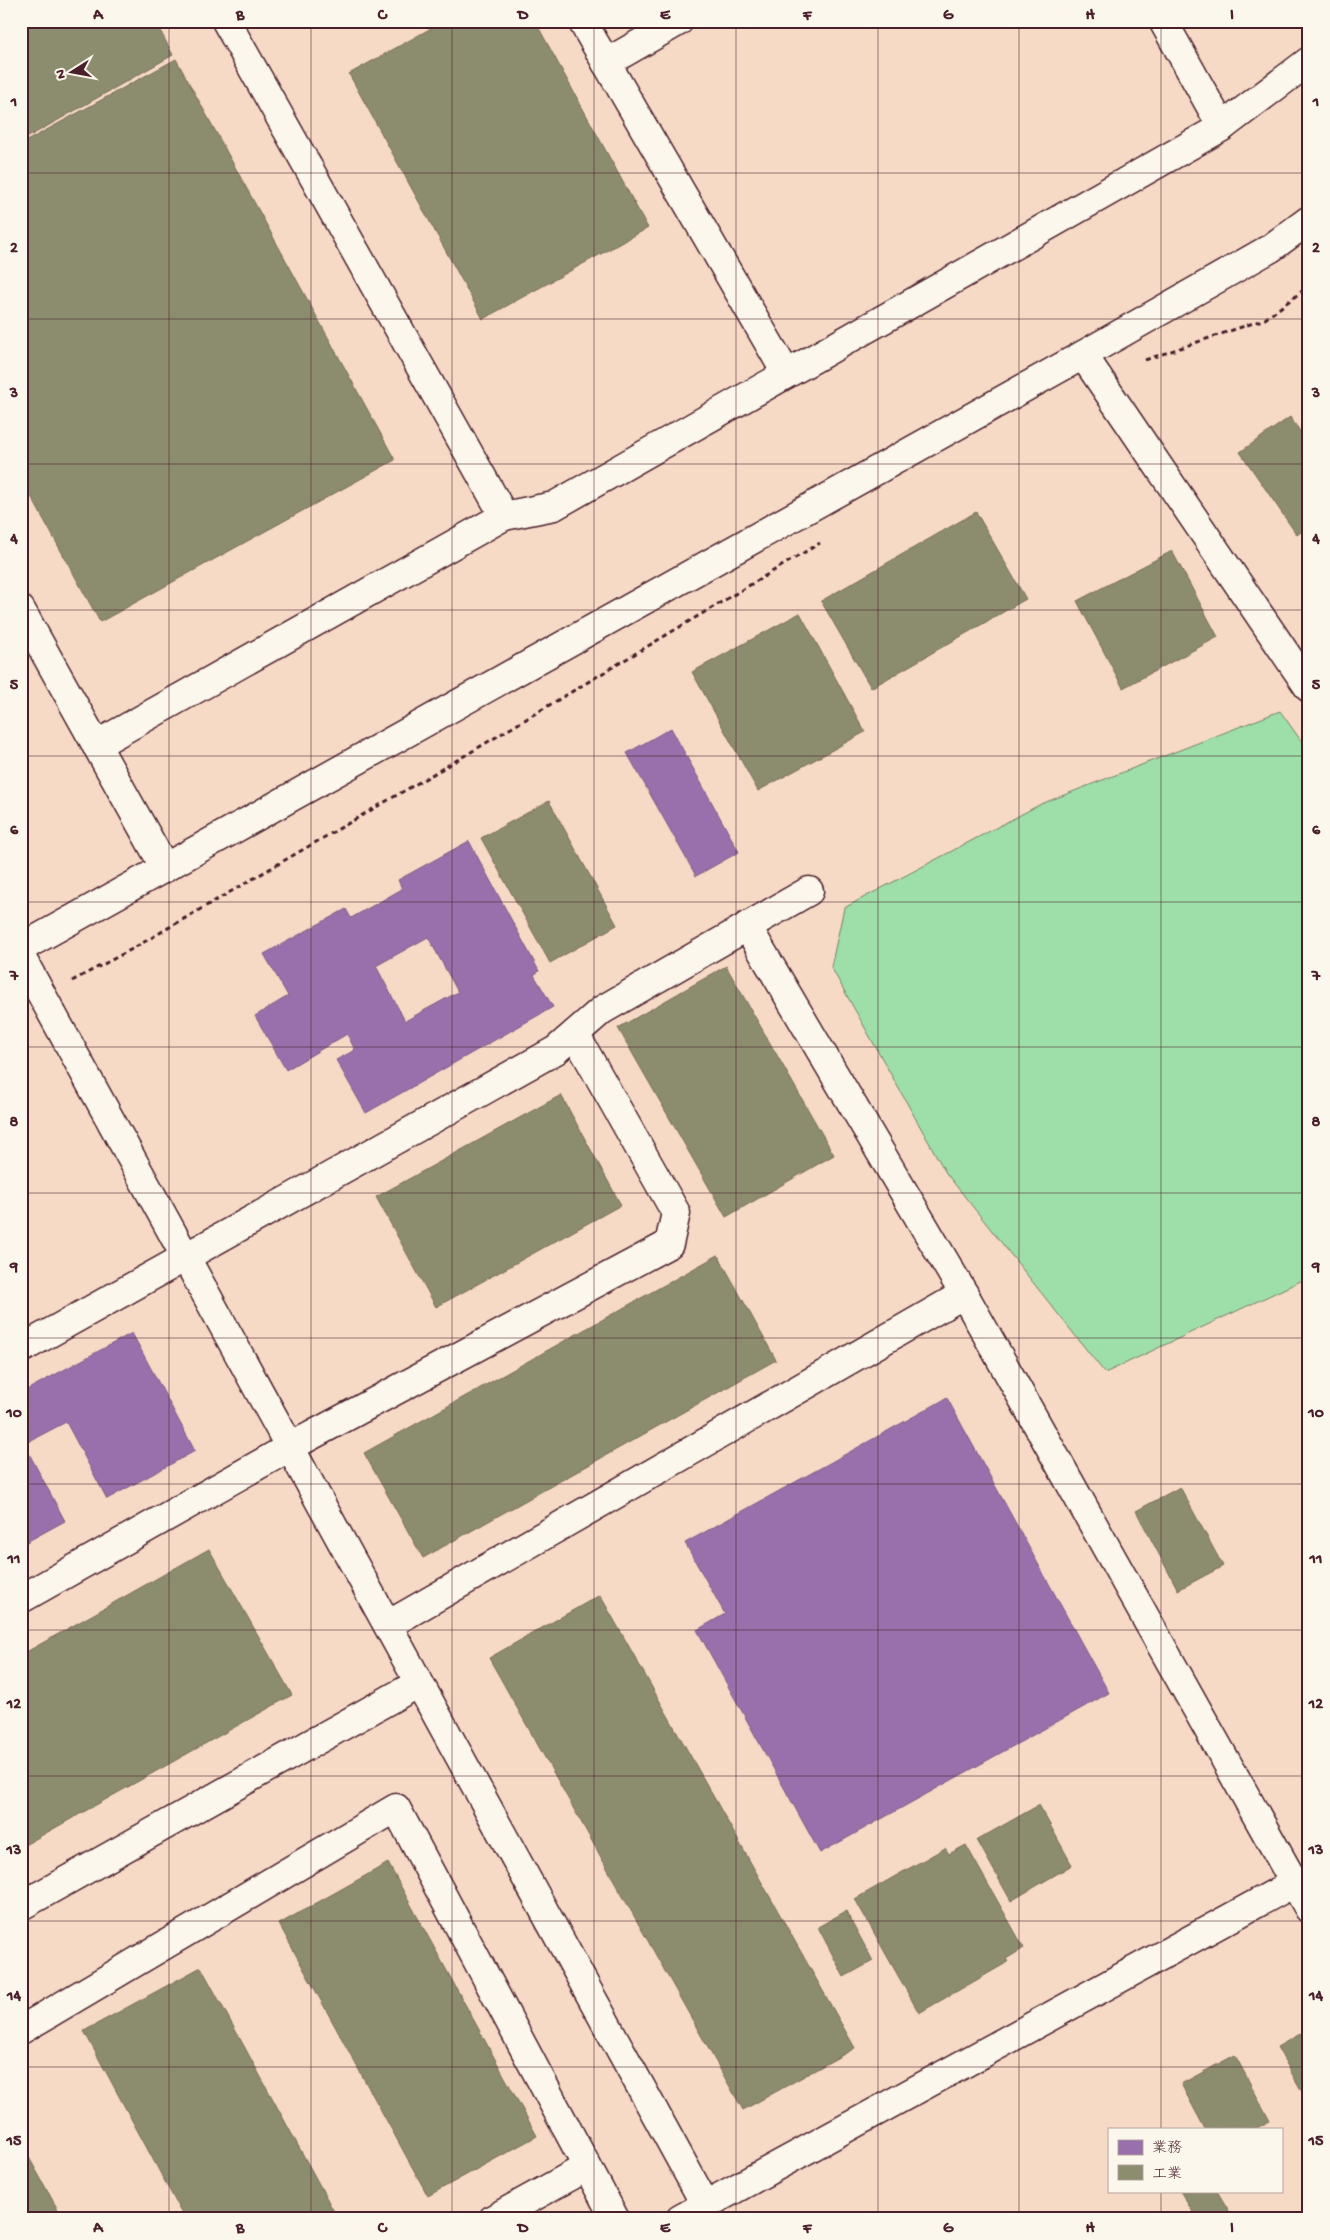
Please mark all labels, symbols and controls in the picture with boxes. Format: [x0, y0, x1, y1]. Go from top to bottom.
text: A [92, 7, 104, 26]
text: B [235, 7, 245, 26]
text: C [377, 7, 388, 26]
text: D [516, 7, 529, 26]
text: E [660, 7, 671, 26]
text: F [802, 7, 813, 26]
text: G [943, 7, 954, 26]
text: H [1085, 7, 1095, 26]
text: I [1230, 7, 1234, 26]
north arrow [48, 48, 98, 98]
text: N [52, 68, 71, 80]
text: 1 [10, 94, 17, 113]
text: 1 [1312, 94, 1319, 113]
text: 2 [10, 240, 18, 259]
text: 2 [1312, 240, 1320, 259]
text: 3 [9, 385, 18, 404]
text: 3 [1311, 385, 1320, 404]
text: 4 [9, 531, 18, 550]
text: 4 [1311, 531, 1320, 550]
text: 5 [10, 677, 19, 696]
text: 5 [1312, 677, 1321, 696]
text: 6 [10, 822, 19, 841]
text: 6 [1312, 822, 1321, 841]
text: 7 [9, 968, 19, 987]
text: 7 [1311, 968, 1321, 987]
text: 8 [10, 1114, 19, 1133]
text: 8 [1312, 1114, 1321, 1133]
text: 9 [9, 1259, 18, 1278]
text: 9 [1311, 1259, 1320, 1278]
text: 10 [5, 1405, 22, 1424]
text: 10 [1307, 1405, 1324, 1424]
text: 11 [7, 1551, 20, 1570]
text: 11 [1309, 1551, 1322, 1570]
text: 12 [6, 1696, 21, 1715]
text: 12 [1308, 1696, 1323, 1715]
text: 13 [6, 1842, 21, 1861]
text: 13 [1308, 1842, 1323, 1861]
text: 14 [6, 1988, 21, 2007]
text: 14 [1308, 1988, 1323, 2007]
legend [1108, 2128, 1282, 2192]
text: 15 [6, 2133, 22, 2152]
text: 15 [1308, 2133, 1324, 2152]
text: 業務 [1152, 2139, 1182, 2158]
text: 工業 [1152, 2166, 1182, 2184]
text: A [92, 2220, 104, 2239]
text: B [235, 2220, 245, 2239]
text: C [377, 2220, 388, 2239]
text: D [516, 2220, 529, 2239]
text: E [660, 2220, 671, 2239]
text: F [802, 2220, 813, 2239]
text: G [943, 2220, 954, 2239]
text: H [1085, 2220, 1095, 2239]
text: I [1230, 2220, 1234, 2239]

